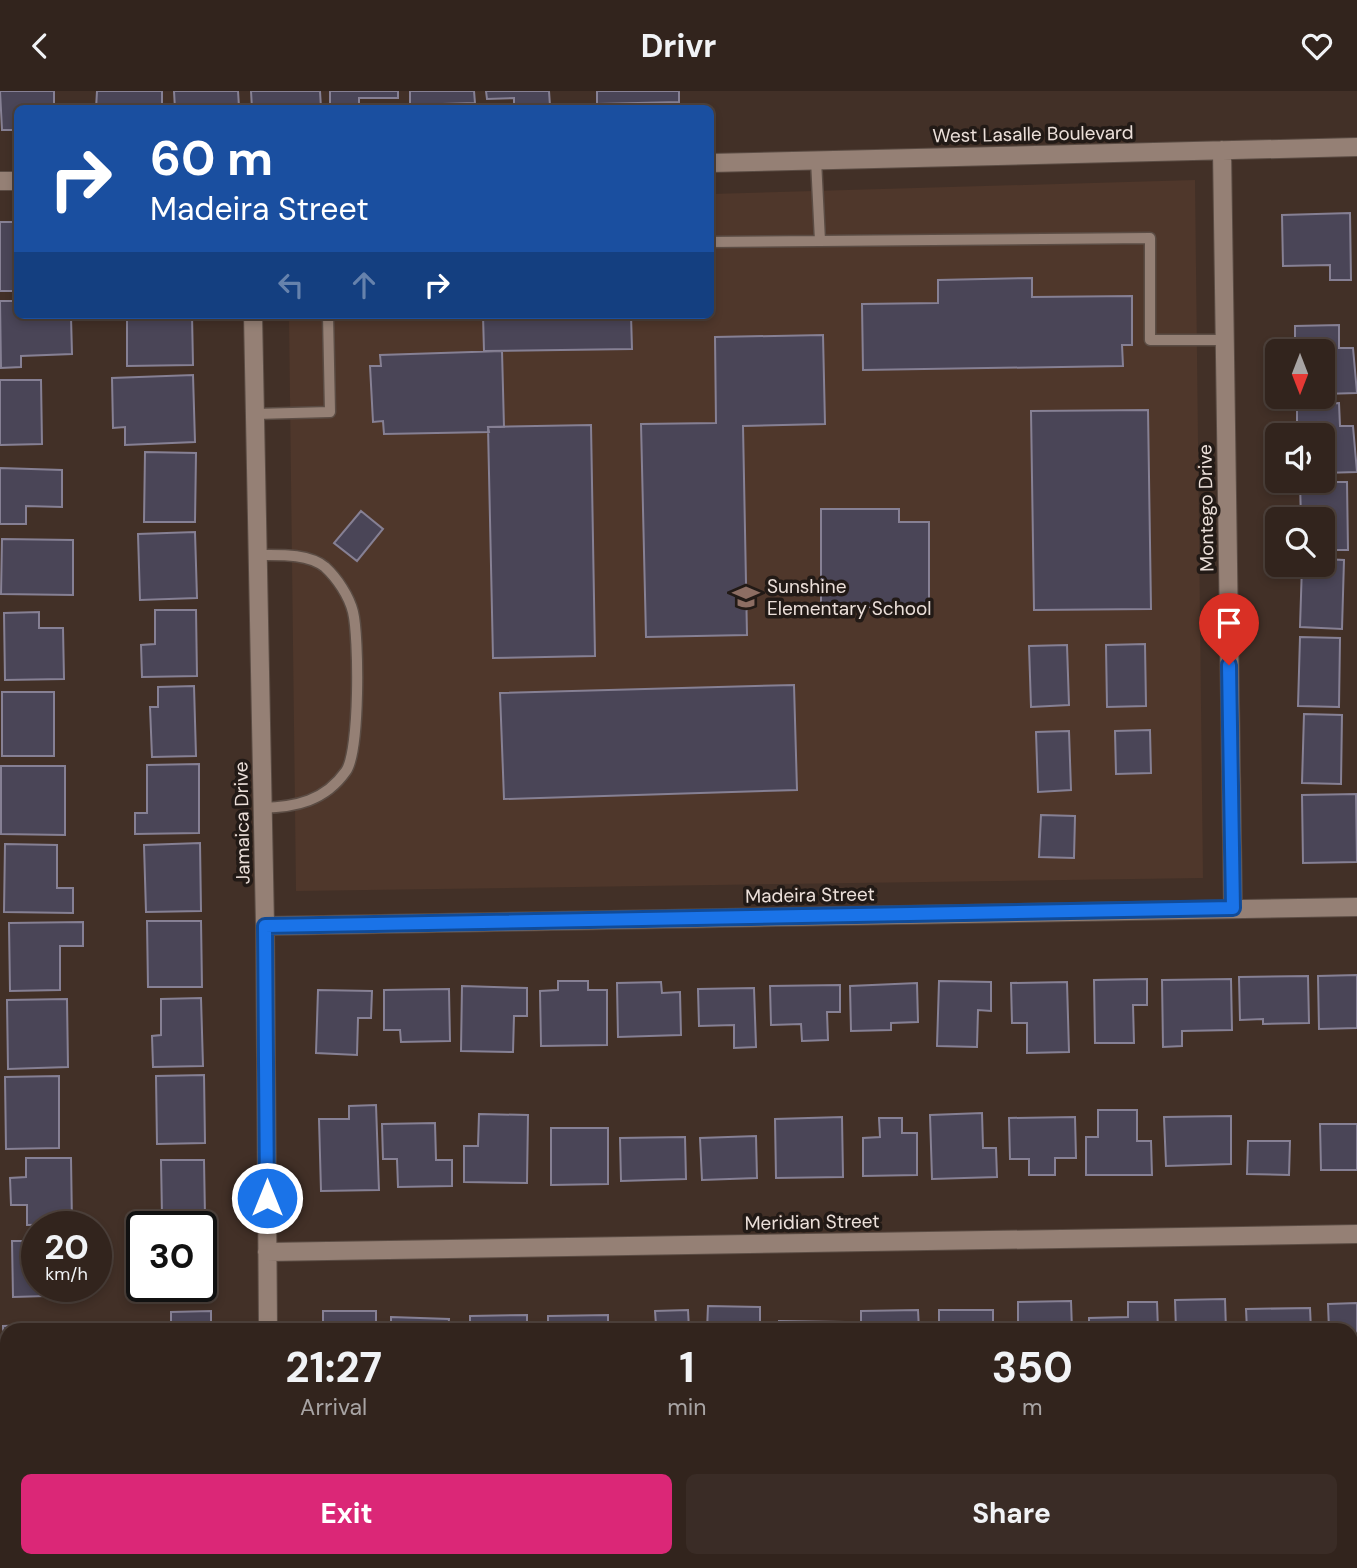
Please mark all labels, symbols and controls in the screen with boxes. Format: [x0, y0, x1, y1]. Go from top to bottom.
text: Drivr [641, 25, 716, 67]
icon: back [21, 27, 59, 65]
icon: heart [1298, 27, 1336, 65]
street label: West Lasalle Boulevard [932, 120, 1134, 148]
text: 60 m [150, 126, 273, 190]
icon: right [35, 133, 126, 224]
text: Madeira Street [150, 188, 369, 230]
icon: left [272, 266, 310, 304]
icon: ahead [345, 266, 383, 304]
icon: right [418, 266, 456, 304]
north arrow [1265, 339, 1335, 409]
map controls [1265, 339, 1335, 577]
button: sound [1265, 423, 1335, 493]
street label: Montego Drive [1192, 444, 1220, 572]
button: search [1265, 507, 1335, 577]
place label: Sunshine Elementary School [767, 574, 931, 621]
school or university icon: Sunshine Elementary School [731, 582, 761, 612]
pin [1199, 593, 1259, 665]
icon: arrive [1210, 604, 1248, 642]
street label: Jamaica Drive [228, 761, 256, 885]
street label: Madeira Street [745, 881, 875, 909]
position arrow [230, 1161, 304, 1235]
street label: Meridian Street [744, 1208, 880, 1236]
speed limit sign: 30 [126, 1211, 217, 1302]
text: 20 [44, 1224, 89, 1270]
text: km/h [45, 1262, 88, 1286]
text: 21:27 [285, 1340, 382, 1395]
text: 1 [679, 1340, 694, 1395]
text: 350 [992, 1340, 1073, 1395]
text: Arrival [300, 1392, 367, 1422]
text: min [667, 1392, 706, 1422]
text: m [1022, 1392, 1042, 1422]
button: Exit [21, 1474, 672, 1554]
button: Share [686, 1474, 1337, 1554]

